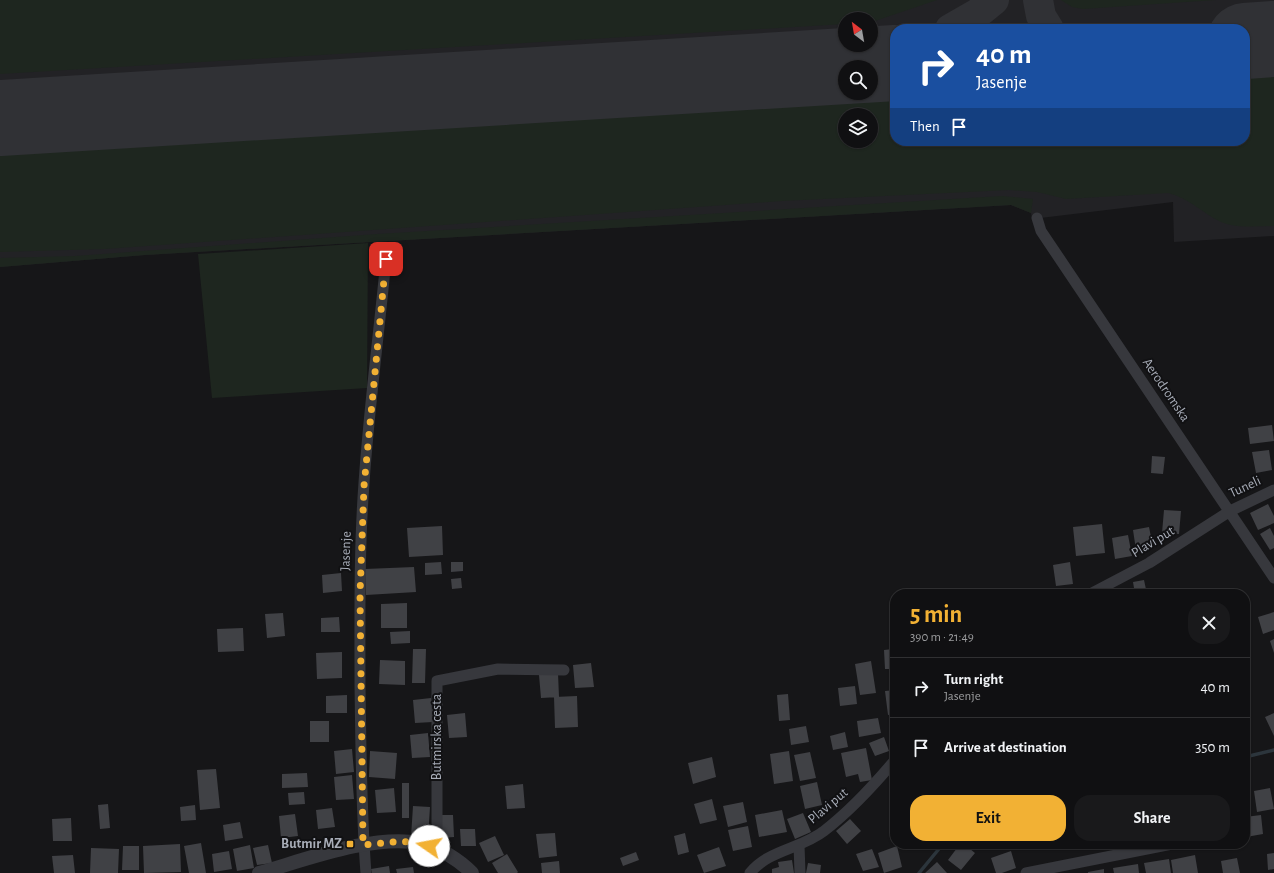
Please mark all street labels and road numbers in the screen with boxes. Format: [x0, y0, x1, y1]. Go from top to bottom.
street label: Aerodromska [1140, 356, 1193, 425]
street label: Tuneli [1227, 474, 1263, 500]
street label: Plavi put [1129, 524, 1177, 560]
street label: Jasenje [338, 531, 354, 571]
street label: Butmirska cesta [430, 693, 444, 780]
street label: Plavi put [805, 785, 851, 827]

